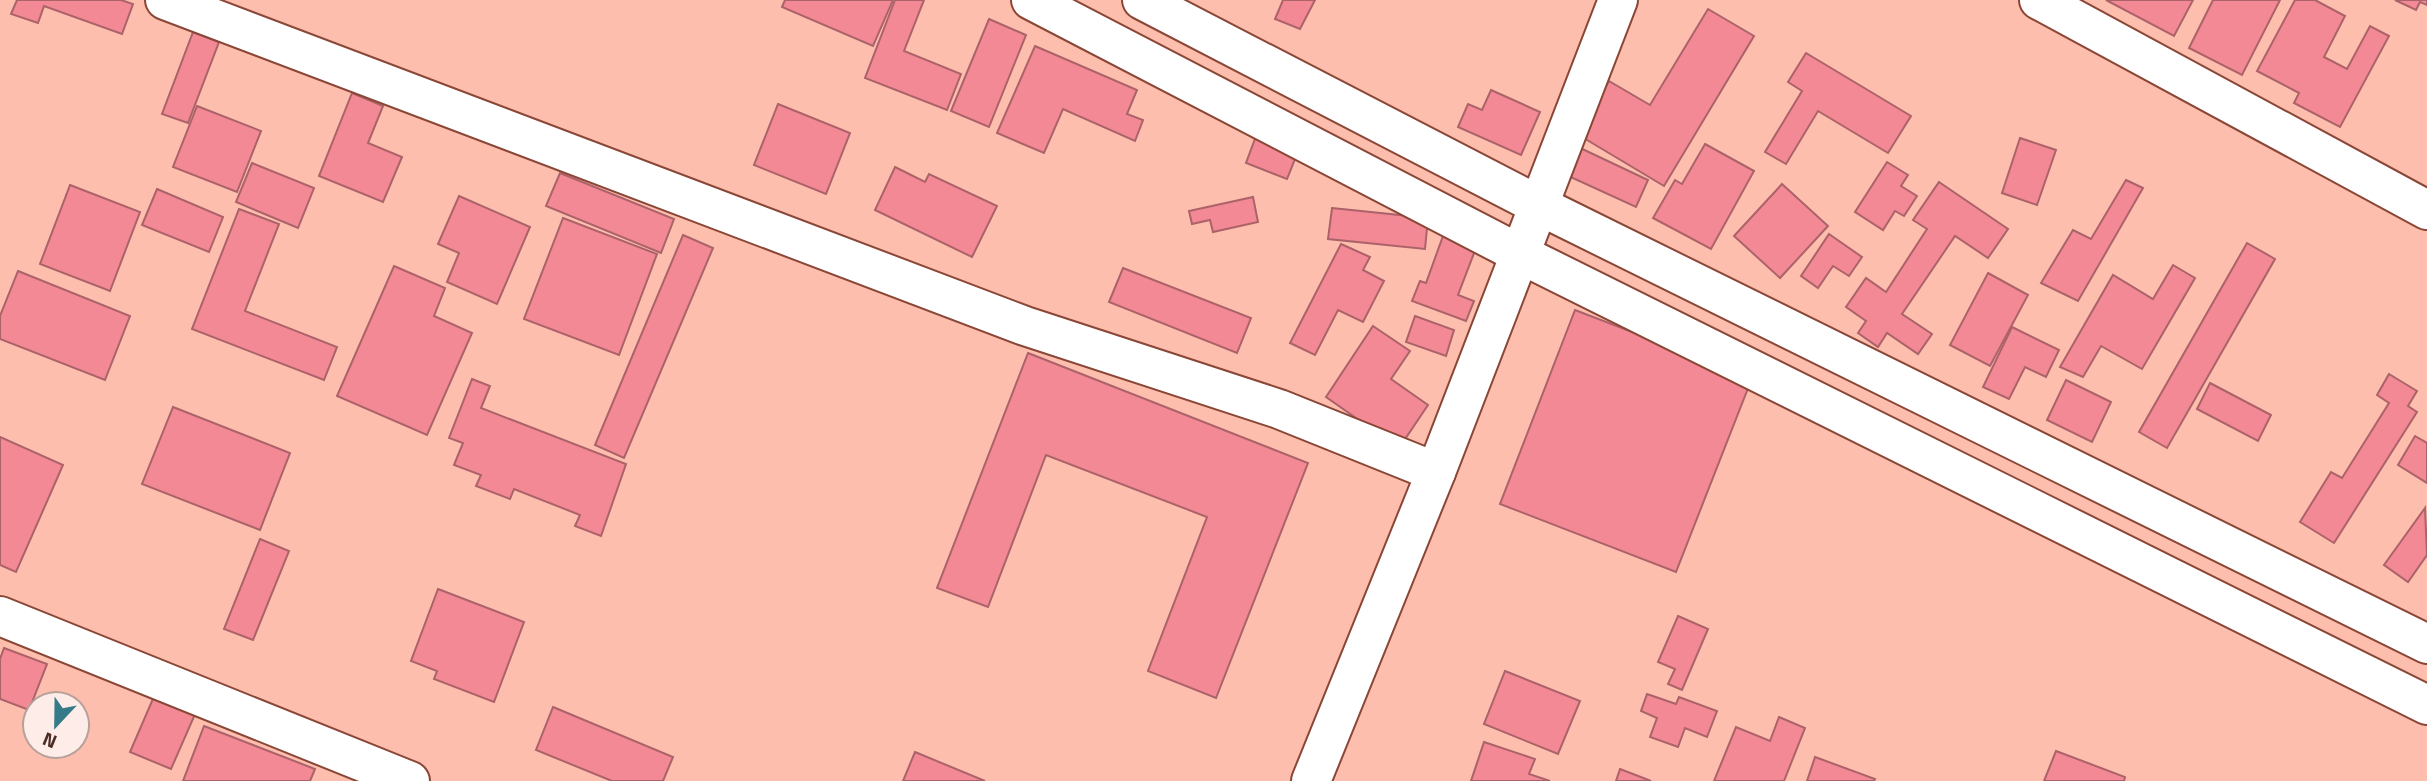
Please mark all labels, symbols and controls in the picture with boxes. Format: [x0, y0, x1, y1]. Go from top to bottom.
north arrow [21, 690, 91, 760]
text: N [38, 725, 61, 757]

